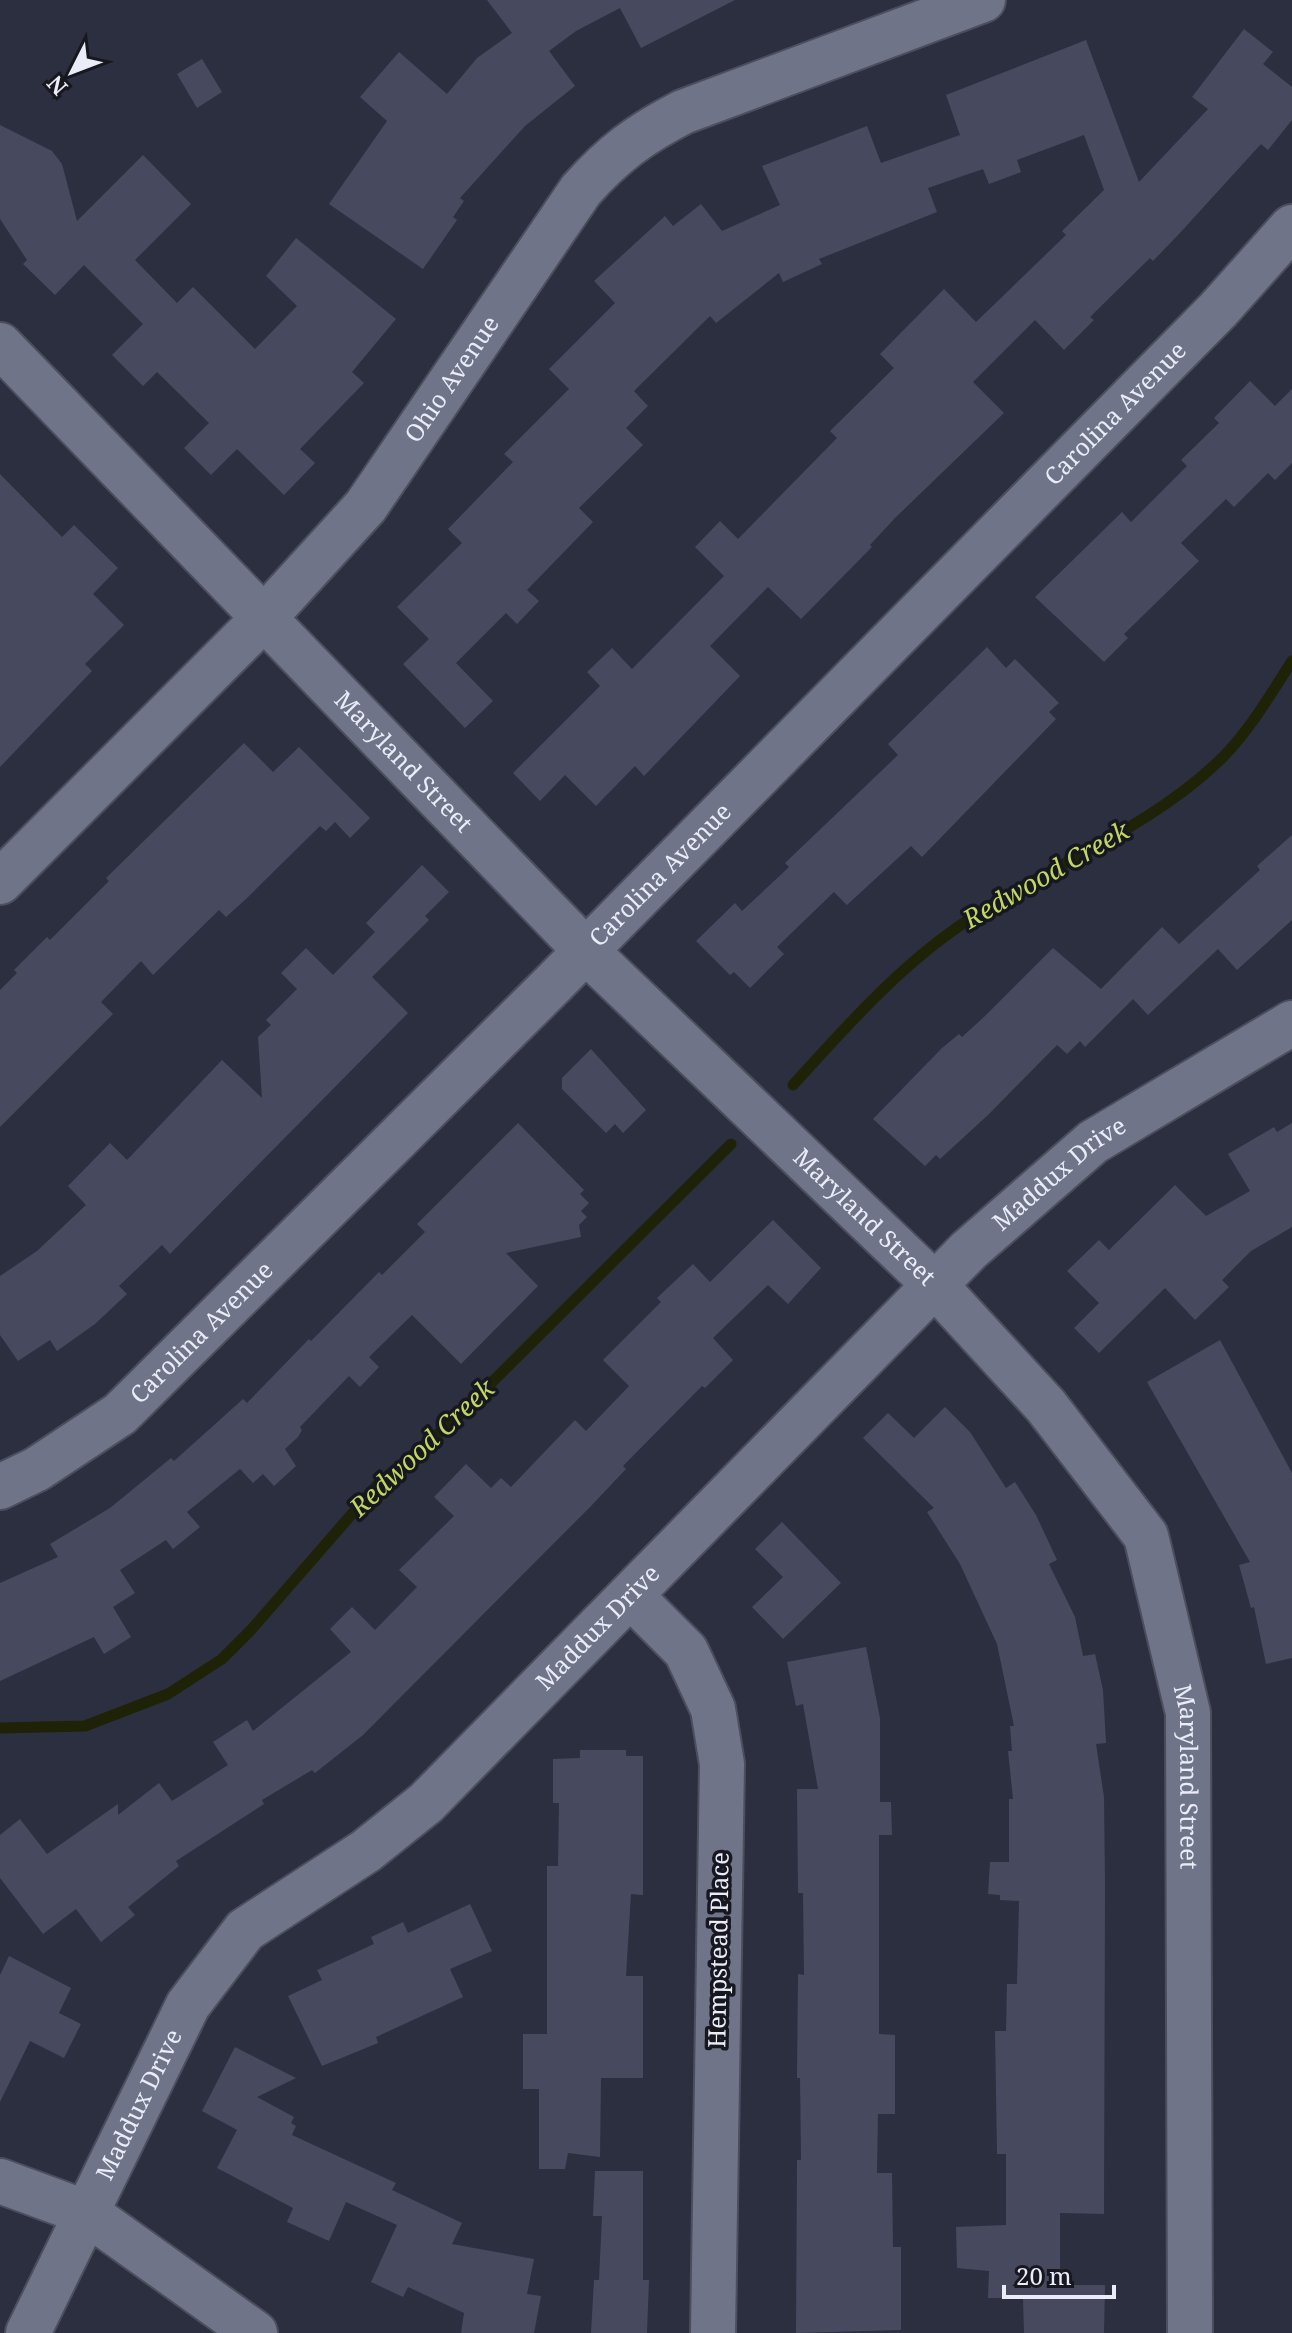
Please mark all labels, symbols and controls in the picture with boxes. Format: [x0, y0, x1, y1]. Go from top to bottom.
north arrow [32, 32, 112, 112]
text: N [39, 70, 73, 103]
street label: Ohio Avenue [396, 309, 506, 448]
street label: Carolina Avenue [1036, 334, 1193, 492]
street label: Maryland Street [328, 683, 481, 839]
street label: Carolina Avenue [581, 795, 738, 953]
water label: Redwood Creek [955, 811, 1136, 937]
street label: Maddux Drive [985, 1108, 1132, 1237]
street label: Maryland Street [787, 1140, 944, 1292]
street label: Carolina Avenue [122, 1253, 280, 1410]
water label: Redwood Creek [340, 1370, 503, 1525]
street label: Maddux Drive [528, 1557, 666, 1697]
street label: Maryland Street [1167, 1681, 1207, 1870]
street label: Hempstead Place [699, 1852, 736, 2048]
street label: Maddux Drive [87, 2023, 189, 2185]
scale bar [1004, 2249, 1114, 2299]
text: 20 m [1016, 2259, 1072, 2292]

